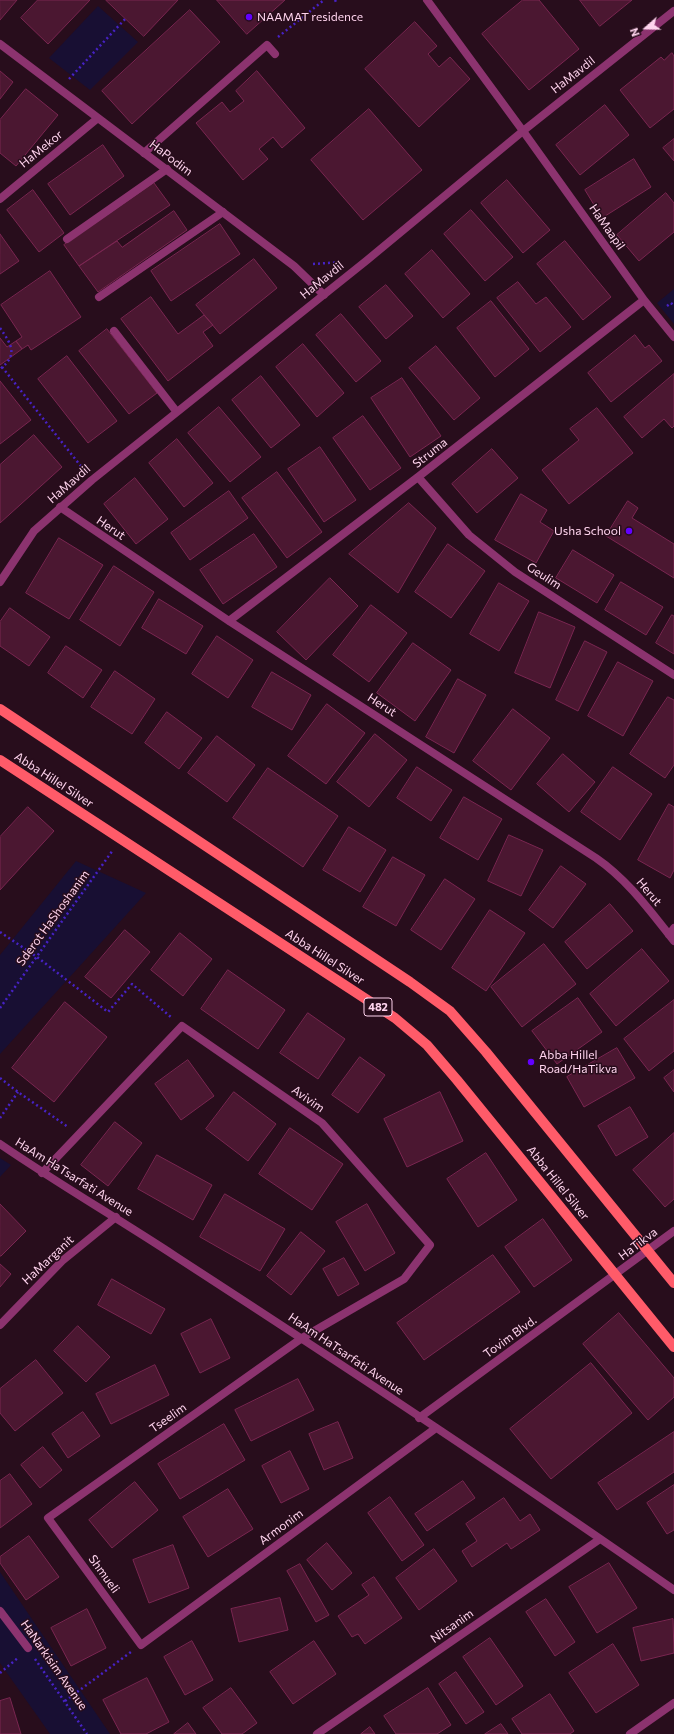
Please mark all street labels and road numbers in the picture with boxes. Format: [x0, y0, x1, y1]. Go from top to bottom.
street label: HaMavdil [548, 53, 598, 97]
street label: HaMekor [17, 127, 65, 171]
street label: HaPodim [147, 137, 195, 179]
street label: HaMaapil [586, 201, 628, 253]
street label: HaMavdil [297, 258, 347, 302]
street label: Struma [410, 435, 450, 471]
street label: HaMavdil [45, 462, 93, 506]
street label: Herut [94, 513, 128, 543]
street label: Geulim [524, 559, 564, 593]
street label: Herut [365, 690, 399, 720]
street label: Abba Hillel Silver [12, 749, 96, 811]
street label: Sderot HaShoshanim [14, 867, 92, 969]
street label: Herut [633, 875, 665, 909]
street label: Abba Hillel Silver [283, 926, 367, 988]
road number: 482 [364, 998, 392, 1016]
street label: Avivim [289, 1083, 327, 1115]
street label: HaAm HaTsarfati Avenue [12, 1135, 136, 1219]
street label: Abba Hillel Silver [524, 1143, 592, 1223]
street label: HaTikva [616, 1225, 660, 1263]
street label: HaMarganit [19, 1232, 77, 1288]
street label: HaAm HaTsarfati Avenue [286, 1310, 406, 1398]
street label: Tovim Blvd. [481, 1313, 539, 1361]
street label: Tseelim [147, 1400, 189, 1436]
street label: Armonim [256, 1506, 306, 1548]
street label: Shmueli [85, 1552, 123, 1596]
street label: Nitsanim [428, 1606, 476, 1646]
street label: HaNarkisim Avenue [18, 1617, 90, 1713]

